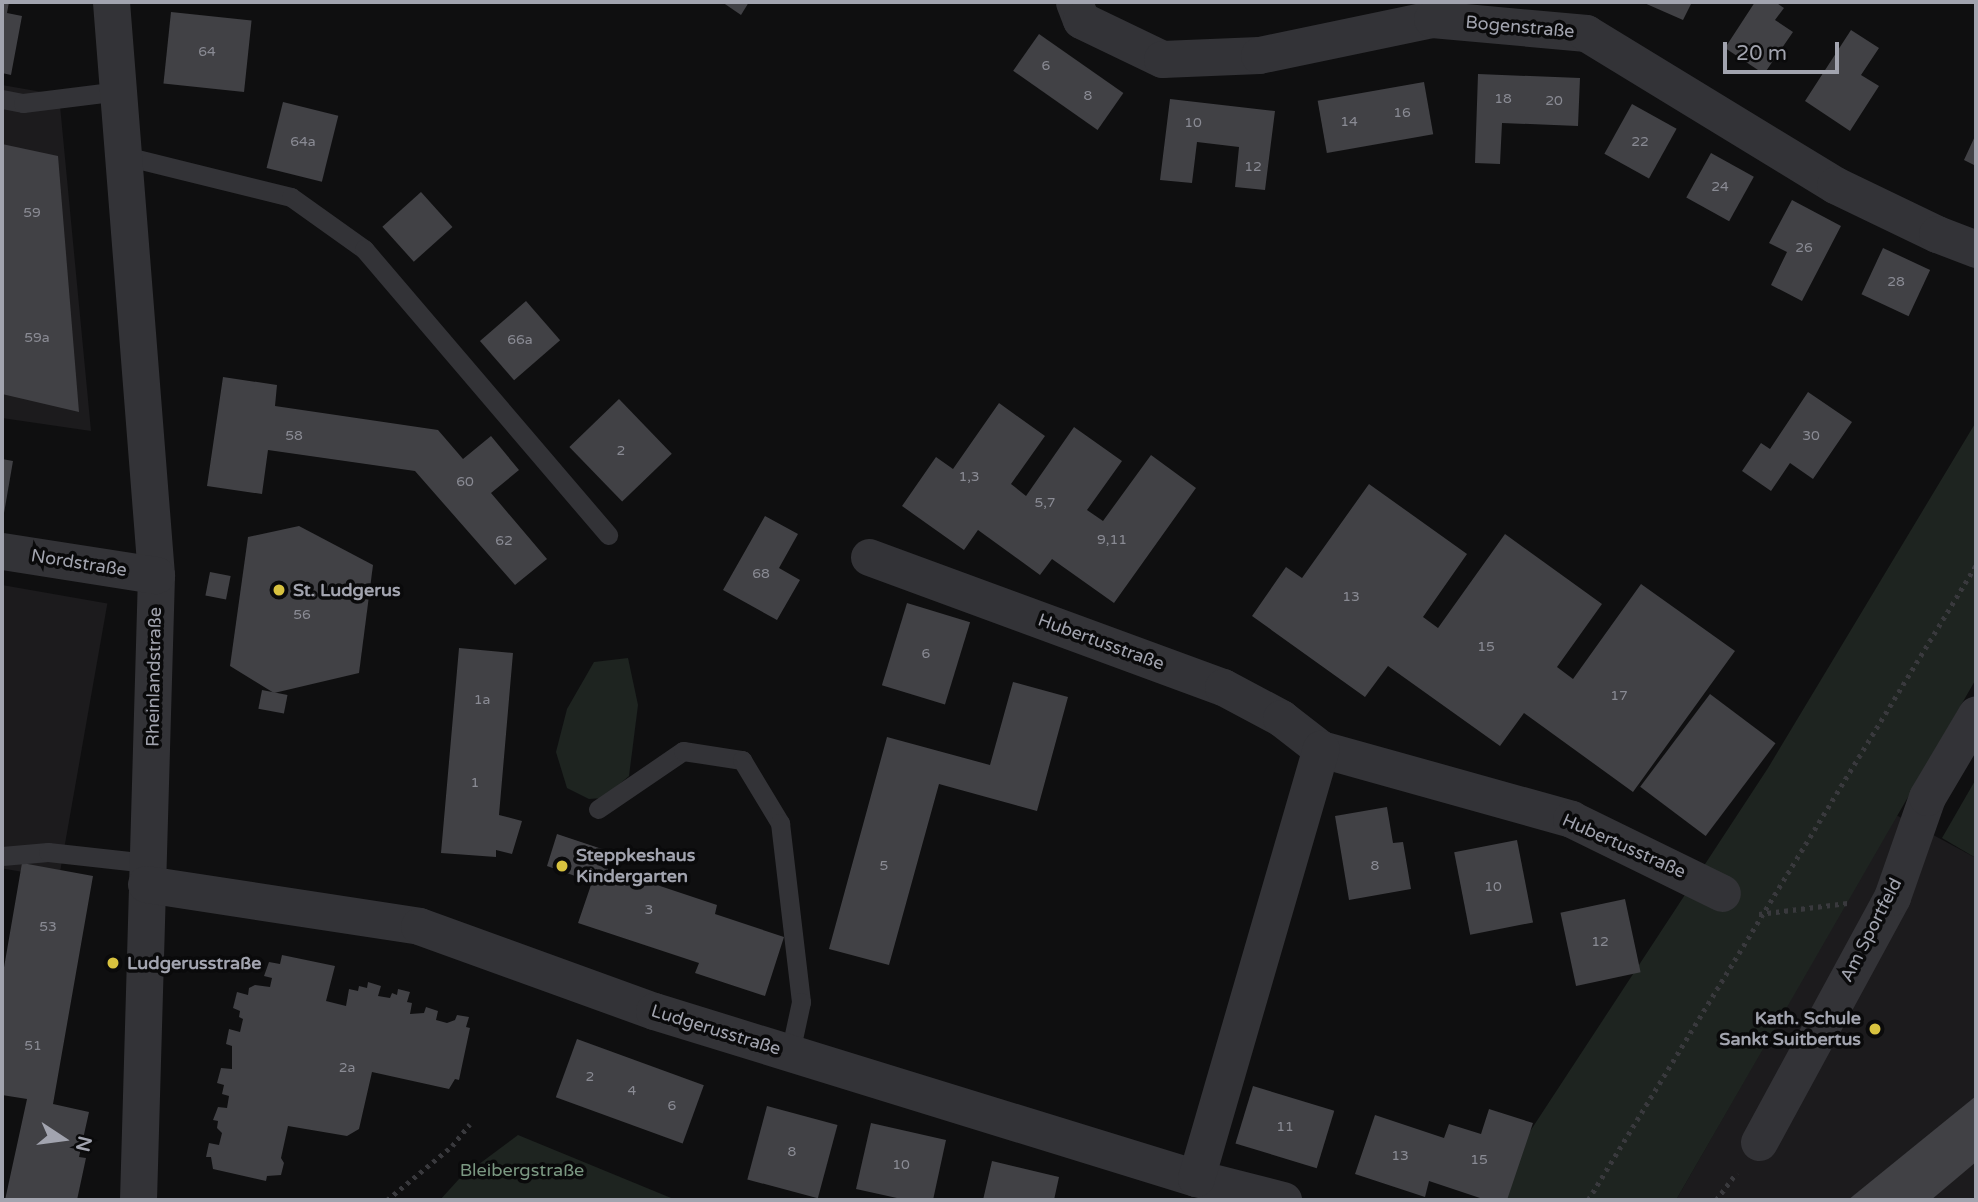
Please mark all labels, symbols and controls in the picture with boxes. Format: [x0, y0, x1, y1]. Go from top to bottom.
street label: Bogenstraße [1465, 11, 1575, 43]
scale bar [1726, 28, 1842, 72]
text: 20 m [1736, 41, 1787, 66]
house number: 64 [198, 44, 216, 60]
house number: 6 [1042, 58, 1050, 74]
house number: 8 [1084, 88, 1092, 104]
house number: 18 [1494, 91, 1512, 107]
house number: 20 [1545, 93, 1563, 109]
house number: 16 [1393, 105, 1411, 121]
house number: 14 [1340, 114, 1358, 130]
house number: 10 [1184, 115, 1202, 131]
house number: 64a [290, 134, 316, 150]
house number: 22 [1631, 134, 1649, 150]
house number: 12 [1244, 159, 1262, 175]
house number: 24 [1711, 179, 1729, 195]
house number: 59 [23, 205, 41, 221]
house number: 26 [1795, 240, 1813, 256]
house number: 28 [1887, 274, 1905, 290]
house number: 59a [24, 330, 50, 346]
house number: 66a [507, 332, 533, 348]
house number: 58 [285, 428, 303, 444]
house number: 30 [1802, 428, 1820, 444]
house number: 2 [617, 443, 625, 459]
house number: 1,3 [958, 469, 980, 485]
house number: 60 [456, 474, 474, 490]
house number: 5,7 [1035, 495, 1055, 511]
house number: 9,11 [1097, 532, 1127, 548]
house number: 62 [495, 533, 513, 549]
street label: Nordstraße [30, 545, 128, 581]
house number: 68 [752, 566, 770, 582]
place label: St. Ludgerus [293, 579, 401, 601]
marker: St. Ludgerus [271, 582, 287, 598]
house number: 13 [1342, 589, 1360, 605]
street label: Rheinlandstraße [142, 607, 166, 747]
house number: 56 [293, 607, 311, 623]
street label: Hubertusstraße [1035, 609, 1167, 675]
house number: 15 [1477, 639, 1495, 655]
house number: 6 [922, 646, 930, 662]
house number: 17 [1610, 688, 1628, 704]
house number: 1a [474, 692, 490, 708]
house number: 1 [471, 775, 479, 791]
street label: Hubertusstraße [1559, 809, 1689, 883]
place label: Steppkeshaus Kindergarten [576, 845, 695, 888]
marker: Steppkeshaus Kindergarten [554, 858, 570, 874]
house number: 5 [880, 858, 888, 874]
house number: 8 [1371, 858, 1379, 874]
street label: Am Sportfeld [1836, 874, 1906, 986]
house number: 10 [1484, 879, 1502, 895]
house number: 3 [645, 902, 653, 918]
house number: 53 [39, 919, 57, 935]
house number: 12 [1591, 934, 1609, 950]
place label: Ludgerusstraße [127, 952, 261, 974]
marker: Ludgerusstraße [105, 955, 121, 971]
street label: Ludgerusstraße [649, 1000, 783, 1060]
place label: Kath. Schule Sankt Suitbertus [1719, 1008, 1861, 1050]
marker: Kath. Schule Sankt Suitbertus [1867, 1021, 1883, 1037]
house number: 51 [24, 1038, 42, 1054]
house number: 2a [339, 1060, 355, 1076]
house number: 2 [586, 1069, 594, 1085]
house number: 4 [628, 1083, 636, 1099]
house number: 6 [668, 1098, 676, 1114]
north arrow [28, 1104, 98, 1174]
house number: 11 [1276, 1119, 1294, 1135]
text: N [71, 1134, 96, 1154]
house number: 8 [788, 1144, 796, 1160]
house number: 13 [1391, 1148, 1409, 1164]
house number: 15 [1470, 1152, 1488, 1168]
house number: 10 [892, 1157, 910, 1173]
park label: Bleibergstraße [460, 1159, 584, 1181]

